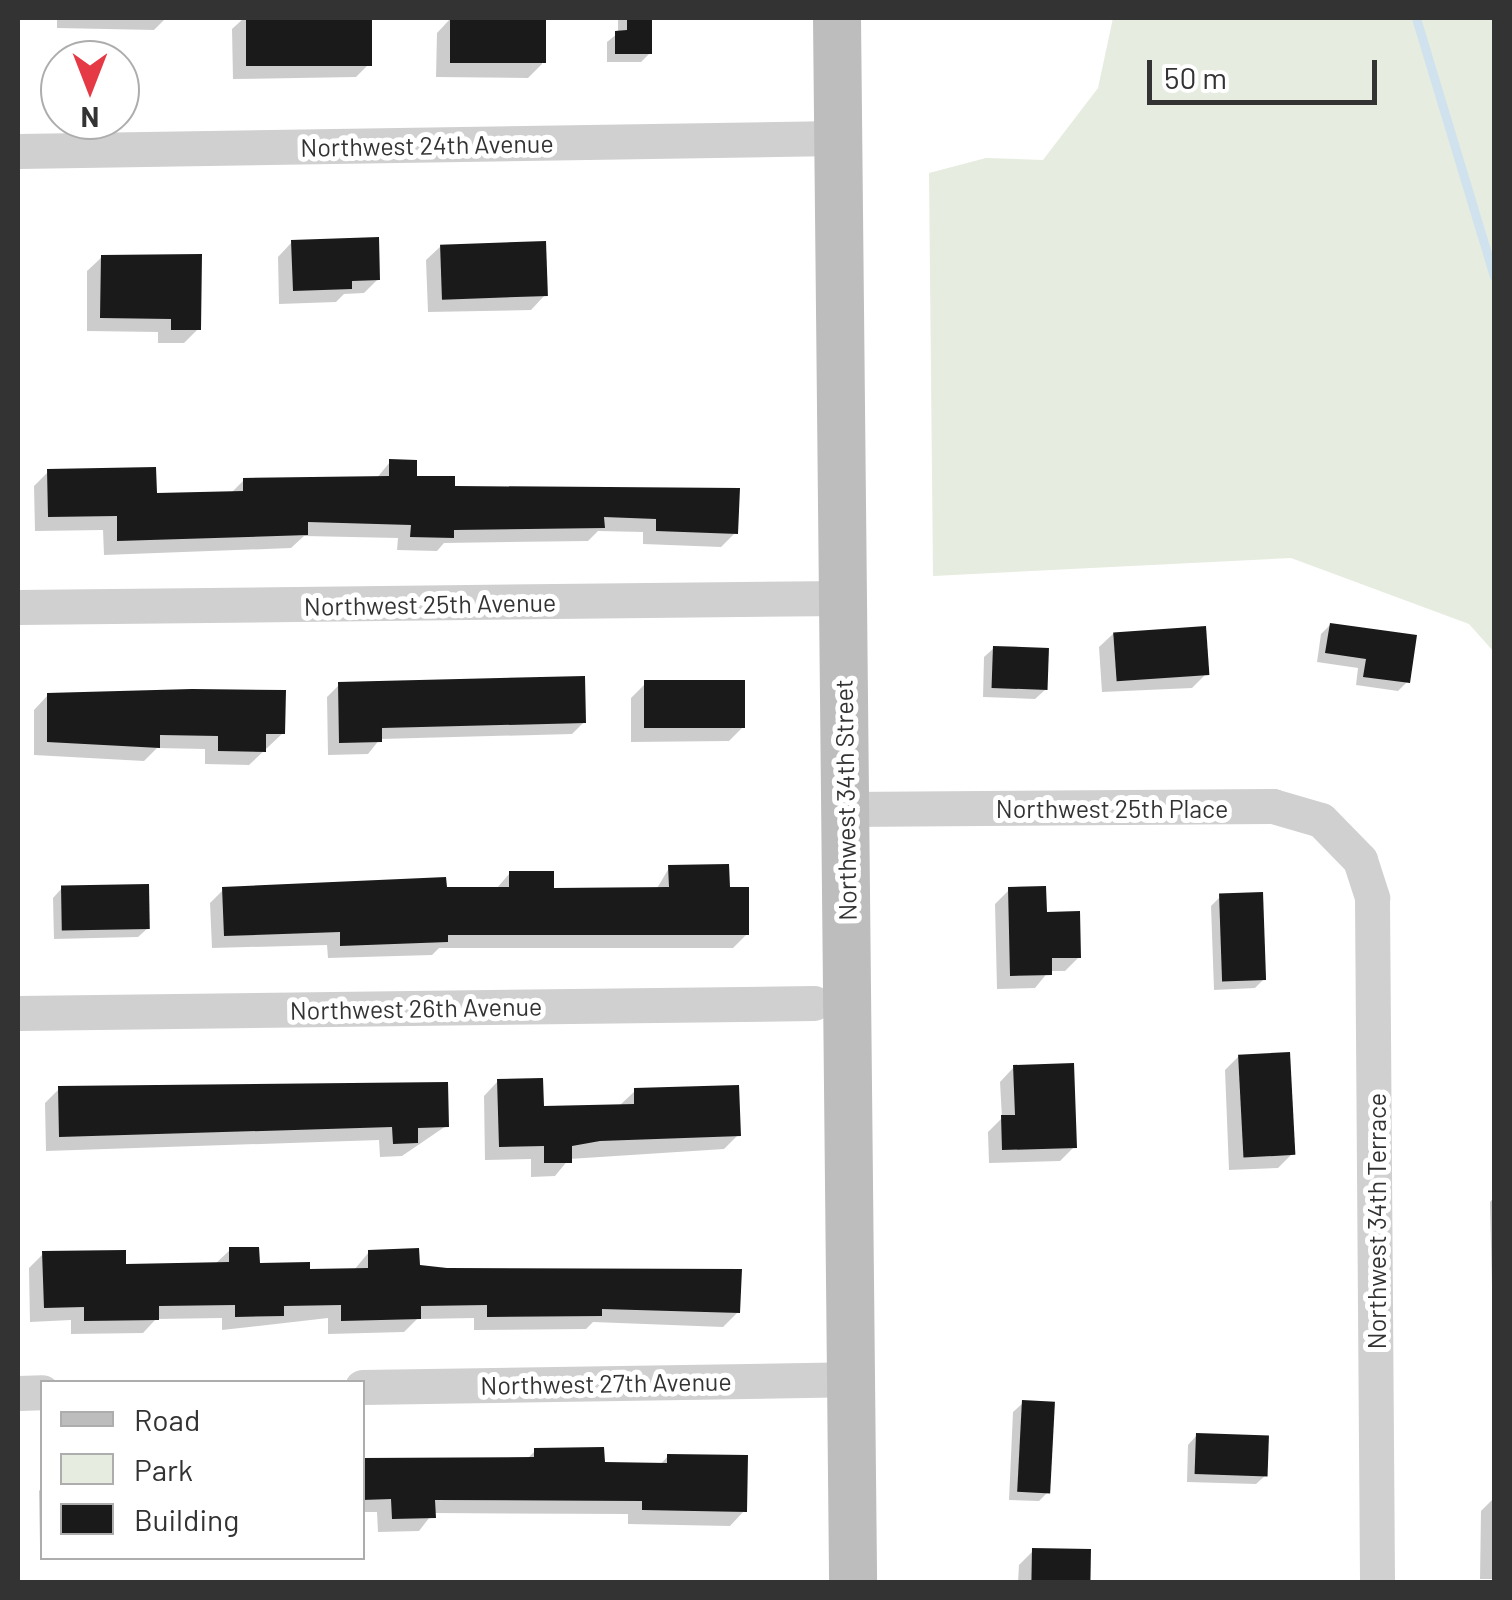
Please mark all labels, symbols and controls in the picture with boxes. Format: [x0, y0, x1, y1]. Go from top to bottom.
north arrow [40, 40, 140, 140]
scale bar [1152, 40, 1382, 102]
text: 50 m [1164, 59, 1227, 95]
text: N [81, 101, 99, 135]
street label: Northwest 24th Avenue [300, 128, 554, 162]
street label: Northwest 25th Avenue [304, 587, 556, 621]
street label: Northwest 34th Street [828, 679, 862, 921]
street label: Northwest 25th Place [996, 793, 1228, 823]
street label: Northwest 26th Avenue [290, 991, 542, 1025]
street label: Northwest 34th Terrace [1361, 1093, 1391, 1349]
street label: Northwest 27th Avenue [480, 1366, 732, 1400]
legend [40, 1380, 365, 1560]
text: Road [134, 1401, 200, 1437]
text: Park [134, 1451, 193, 1487]
text: Building [134, 1501, 239, 1537]

